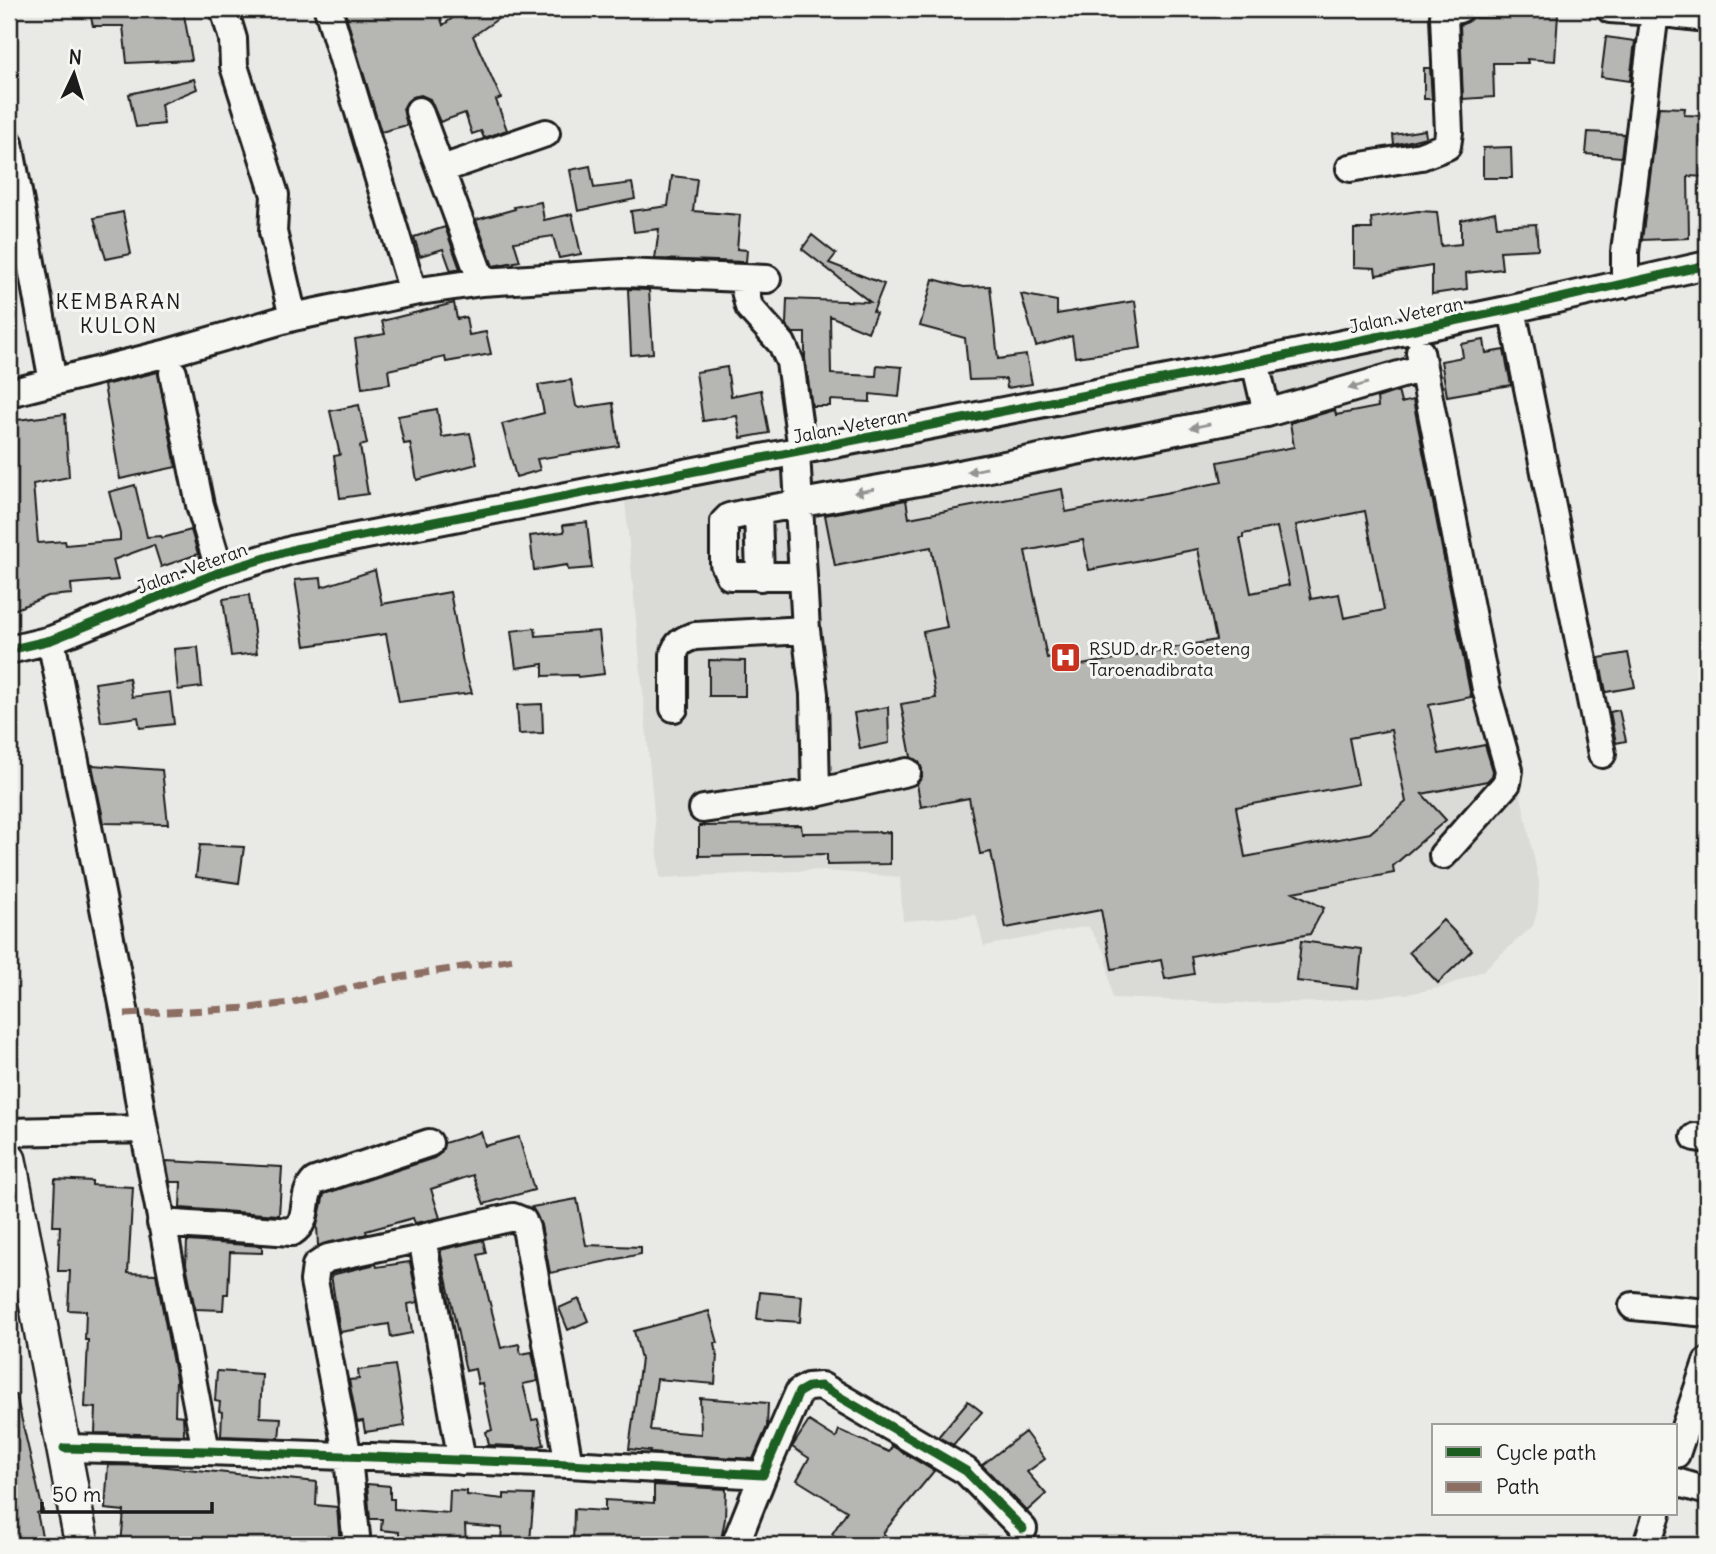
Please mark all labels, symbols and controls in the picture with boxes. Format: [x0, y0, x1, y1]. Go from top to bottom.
north arrow [38, 38, 108, 108]
text: N [68, 45, 83, 69]
district label: KEMBARAN KULON [56, 288, 182, 339]
street label: Jalan. Veteran [1347, 292, 1465, 338]
one-way arrow [1347, 382, 1368, 392]
street label: Jalan. Veteran [791, 404, 909, 448]
one-way arrow [1189, 421, 1211, 432]
one-way arrow [966, 465, 988, 476]
one-way arrow [853, 486, 875, 497]
street label: Jalan. Veteran [134, 537, 250, 599]
place label: RSUD dr R. Goeteng Taroenadibrata [1089, 637, 1250, 681]
hospital icon: RSUD dr R. Goeteng Taroenadibrata [1049, 641, 1083, 675]
legend [1432, 1424, 1678, 1516]
text: Cycle path [1496, 1439, 1596, 1466]
scale bar [42, 1470, 212, 1514]
text: Path [1496, 1473, 1539, 1500]
text: 50 m [52, 1481, 101, 1508]

